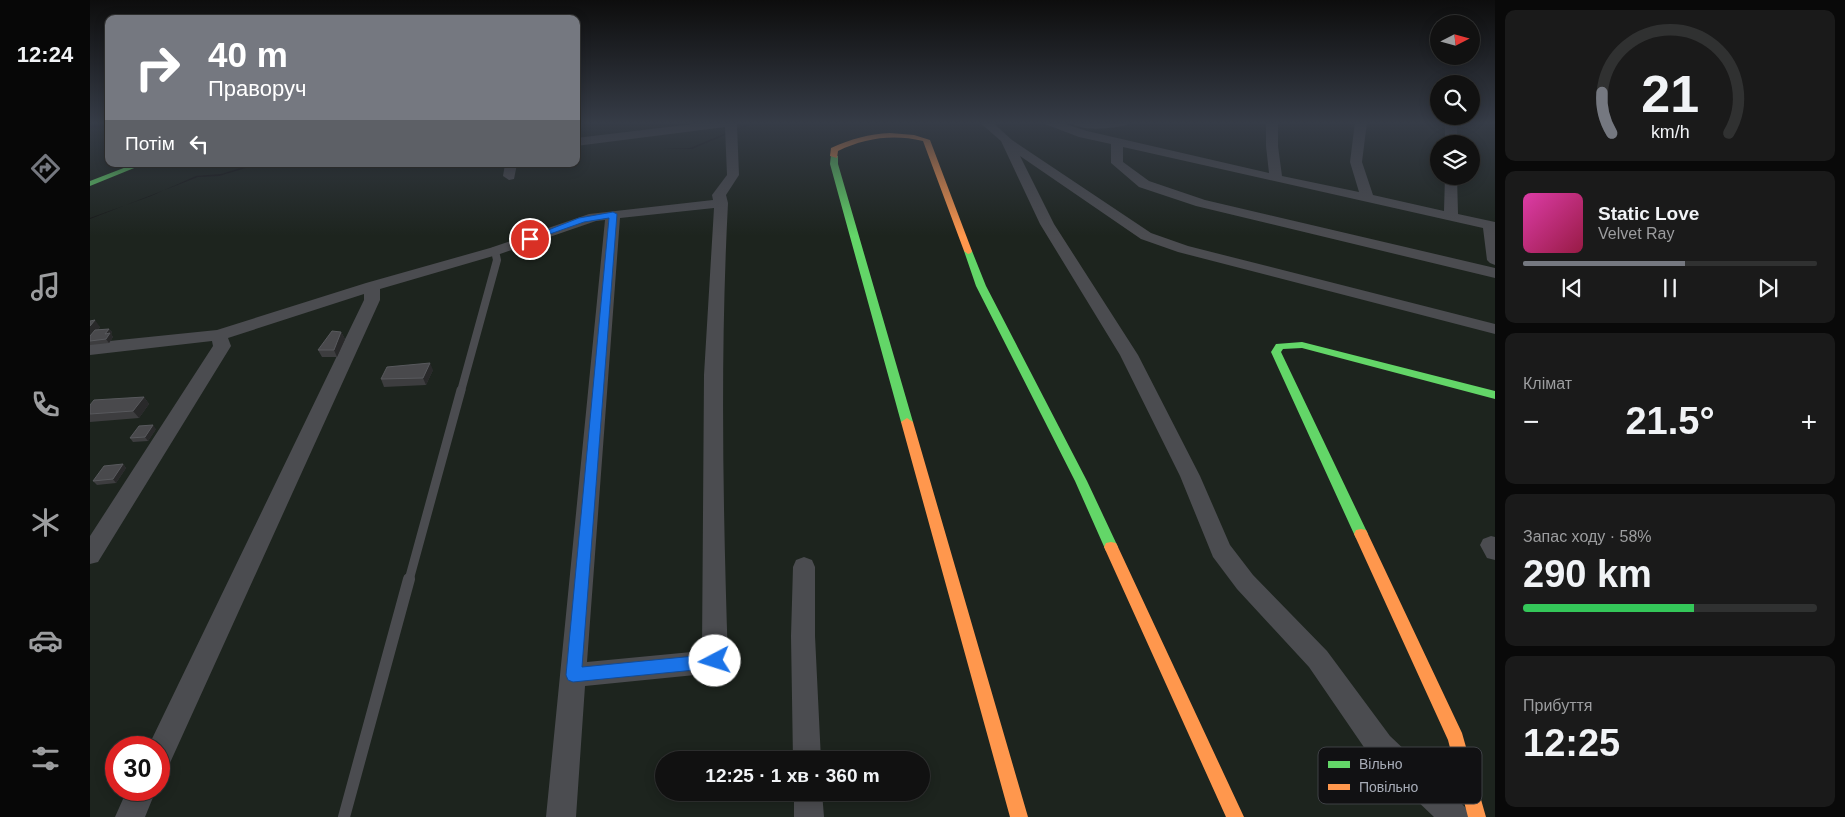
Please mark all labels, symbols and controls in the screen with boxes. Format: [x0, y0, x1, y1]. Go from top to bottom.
north arrow [1430, 15, 1480, 65]
map controls [1430, 15, 1480, 185]
icon: right [125, 35, 190, 100]
text: 40 m [208, 35, 288, 74]
text: 12:24 [17, 42, 73, 67]
text: 21 [1641, 65, 1699, 123]
button: search [1430, 75, 1480, 125]
text: Праворуч [208, 76, 306, 101]
text: km/h [1651, 122, 1689, 142]
icon: left [185, 130, 213, 158]
text: Потім [125, 133, 175, 154]
button: layers [1430, 135, 1480, 185]
icon: directions [28, 151, 63, 186]
text: Static Love [1598, 203, 1699, 224]
pin [509, 218, 551, 260]
icon: arrive [516, 225, 544, 253]
text: Velvet Ray [1598, 225, 1674, 242]
icon: music [28, 269, 63, 304]
icon: previous [1558, 274, 1586, 302]
icon: pause [1656, 274, 1684, 302]
icon: next [1754, 274, 1782, 302]
text: Клімат [1523, 375, 1572, 392]
icon: phone [28, 387, 63, 422]
text: 21.5° [1625, 400, 1715, 442]
text: − [1523, 406, 1539, 437]
text: + [1801, 406, 1817, 437]
icon: climate [28, 505, 63, 540]
text: Запас ходу · 58% [1523, 528, 1652, 545]
text: 290 km [1523, 553, 1652, 595]
icon: car [28, 623, 63, 658]
position arrow [688, 634, 740, 686]
text: Прибуття [1523, 697, 1592, 714]
text: 12:25 [1523, 722, 1620, 764]
speed limit sign: 30 [105, 736, 170, 801]
icon: filters [28, 741, 63, 776]
legend [1318, 747, 1482, 804]
text: Вільно [1359, 756, 1403, 772]
text: 12:25 · 1 хв · 360 m [705, 765, 880, 786]
text: Повільно [1359, 779, 1419, 795]

